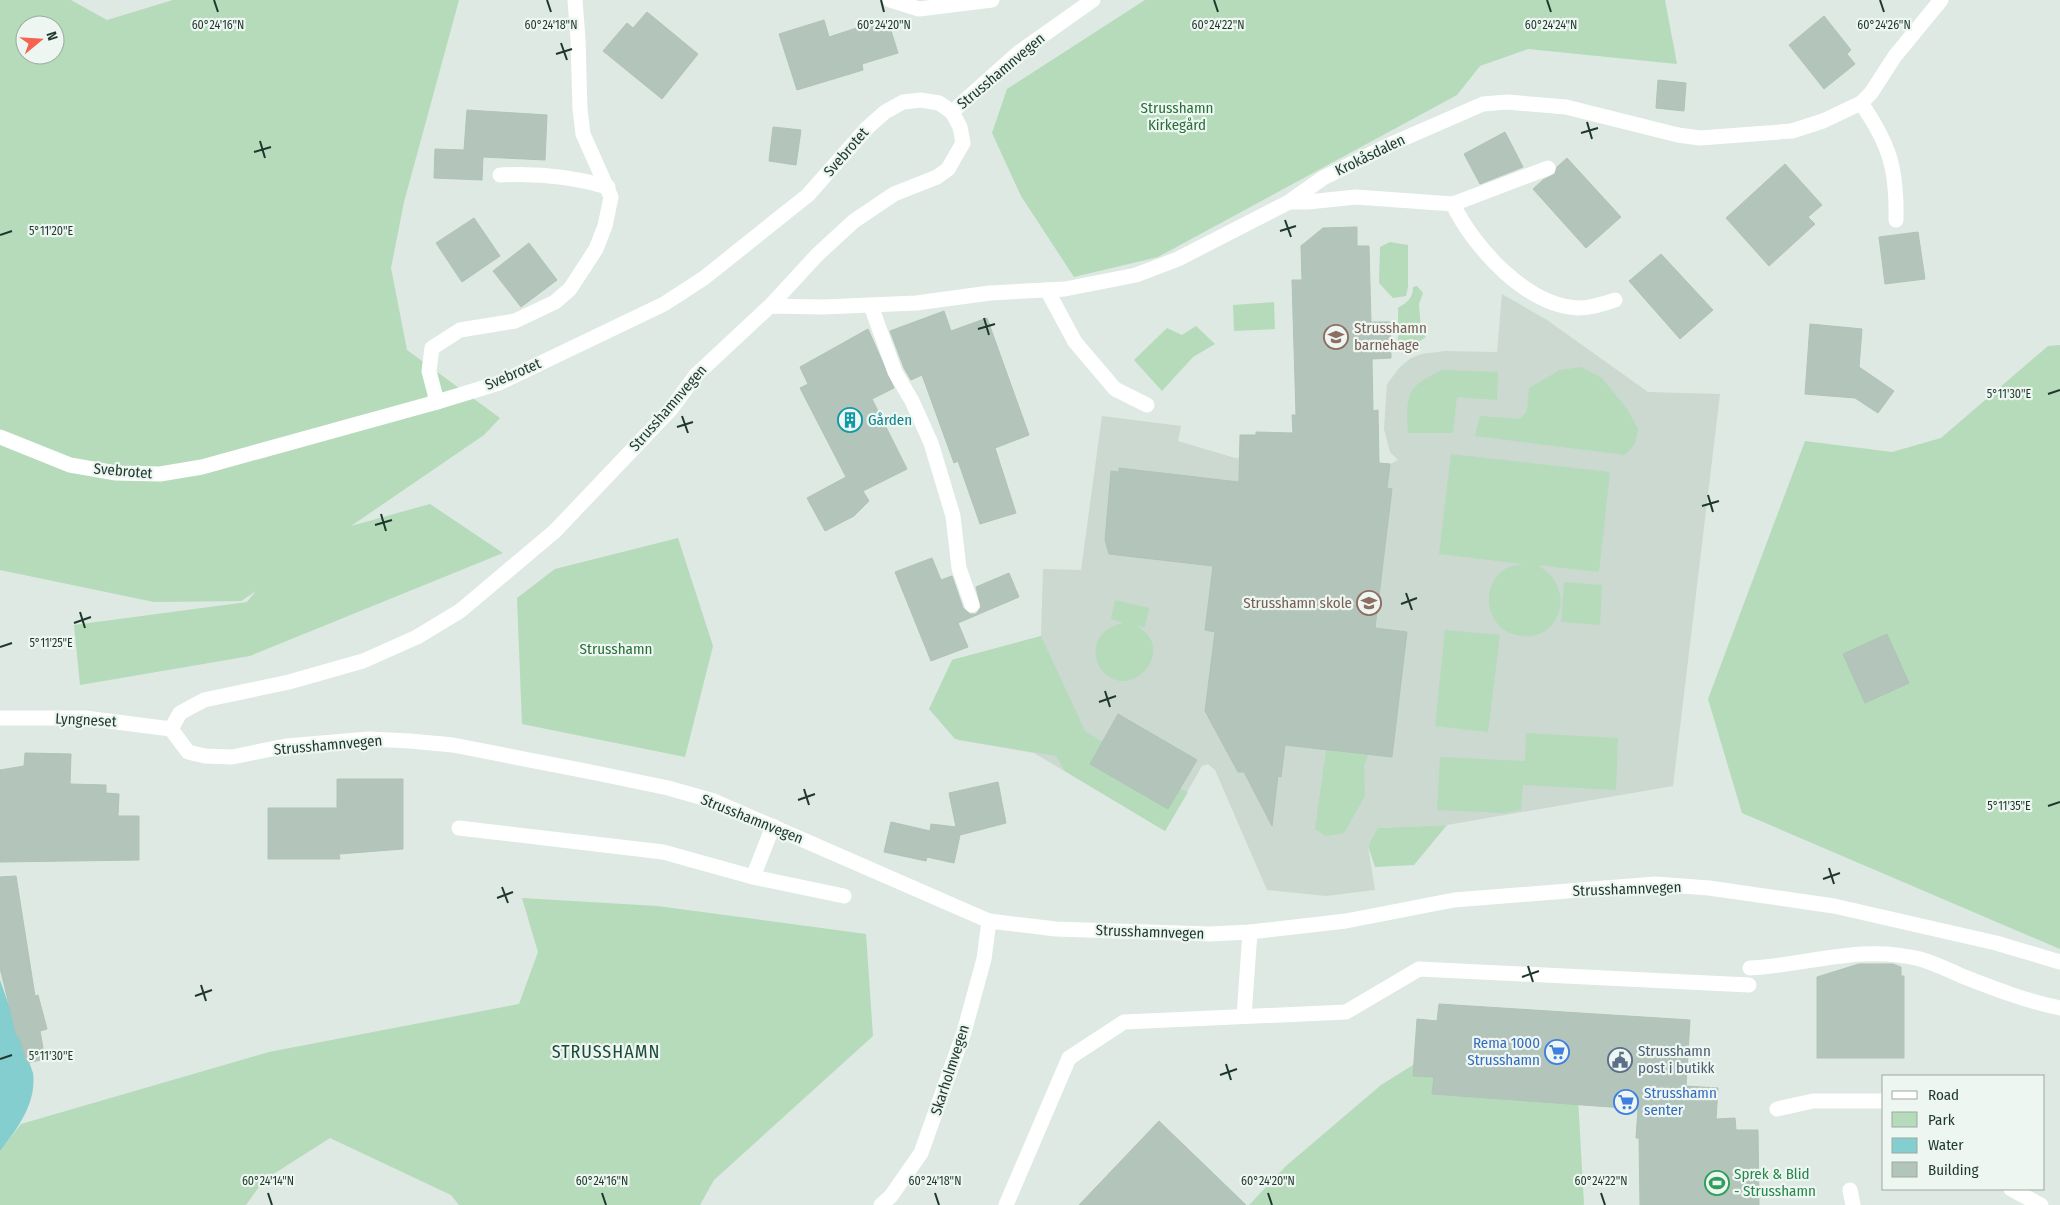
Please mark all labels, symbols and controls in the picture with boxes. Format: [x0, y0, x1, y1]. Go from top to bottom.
north arrow [15, 15, 65, 65]
text: 60°24'16"N [192, 18, 244, 32]
text: 60°24'18"N [525, 18, 577, 32]
text: 60°24'20"N [857, 18, 911, 32]
text: 60°24'22"N [1192, 18, 1244, 32]
text: 60°24'24"N [1525, 18, 1577, 32]
text: 60°24'26"N [1857, 18, 1911, 32]
street label: Strusshamnvegen [954, 29, 1048, 113]
text: N [43, 30, 61, 43]
park label: Strusshamn Kirkegård [1141, 99, 1213, 134]
street label: Svebrotet [820, 124, 872, 180]
street label: Krokåsdalen [1332, 130, 1408, 180]
text: 5°11'20"E [29, 224, 73, 238]
place label: Strusshamn barnehage [1354, 319, 1427, 354]
school or university icon: Strusshamn barnehage [1323, 324, 1349, 350]
street label: Svebrotet [482, 354, 544, 394]
street label: Strusshamnvegen [626, 361, 710, 455]
text: 5°11'30"E [1987, 387, 2032, 401]
building icon: Gården [837, 407, 863, 433]
place label: Gården [868, 411, 912, 429]
street label: Svebrotet [93, 459, 153, 483]
school or university icon: Strusshamn skole [1356, 590, 1382, 616]
place label: Strusshamn skole [1243, 594, 1352, 612]
text: 5°11'25"E [29, 636, 73, 650]
park label: Strusshamn [580, 640, 652, 658]
street label: Lyngneset [55, 709, 117, 731]
street label: Strusshamnvegen [273, 731, 383, 759]
street label: Strusshamnvegen [698, 790, 806, 848]
text: 5°11'35"E [1987, 799, 2031, 813]
street label: Strusshamnvegen [1572, 878, 1682, 900]
street label: Strusshamnvegen [1095, 921, 1205, 943]
street label: Skarholmvegen [927, 1022, 973, 1118]
place label: Rema 1000 Strusshamn [1467, 1034, 1540, 1069]
supermarket icon: Rema 1000 Strusshamn [1544, 1039, 1570, 1065]
district label: STRUSSHAMN [552, 1041, 660, 1063]
place label: Strusshamn post i butikk [1638, 1042, 1715, 1077]
public building icon: Strusshamn post i butikk [1607, 1047, 1633, 1073]
text: 5°11'30"E [29, 1049, 74, 1063]
legend [1882, 1075, 2045, 1190]
place label: Strusshamn senter [1644, 1084, 1717, 1119]
text: Road [1928, 1086, 1959, 1104]
supermarket icon: Strusshamn senter [1613, 1089, 1639, 1115]
text: Park [1928, 1111, 1955, 1129]
text: Water [1928, 1136, 1964, 1154]
text: Building [1928, 1161, 1979, 1179]
place label: Sprek & Blid - Strusshamn [1734, 1165, 1816, 1200]
sports icon: Sprek & Blid - Strusshamn [1704, 1170, 1730, 1196]
text: 60°24'14"N [242, 1174, 294, 1188]
text: 60°24'16"N [576, 1174, 628, 1188]
text: 60°24'18"N [909, 1174, 961, 1188]
text: 60°24'20"N [1241, 1174, 1295, 1188]
text: 60°24'22"N [1575, 1174, 1627, 1188]

